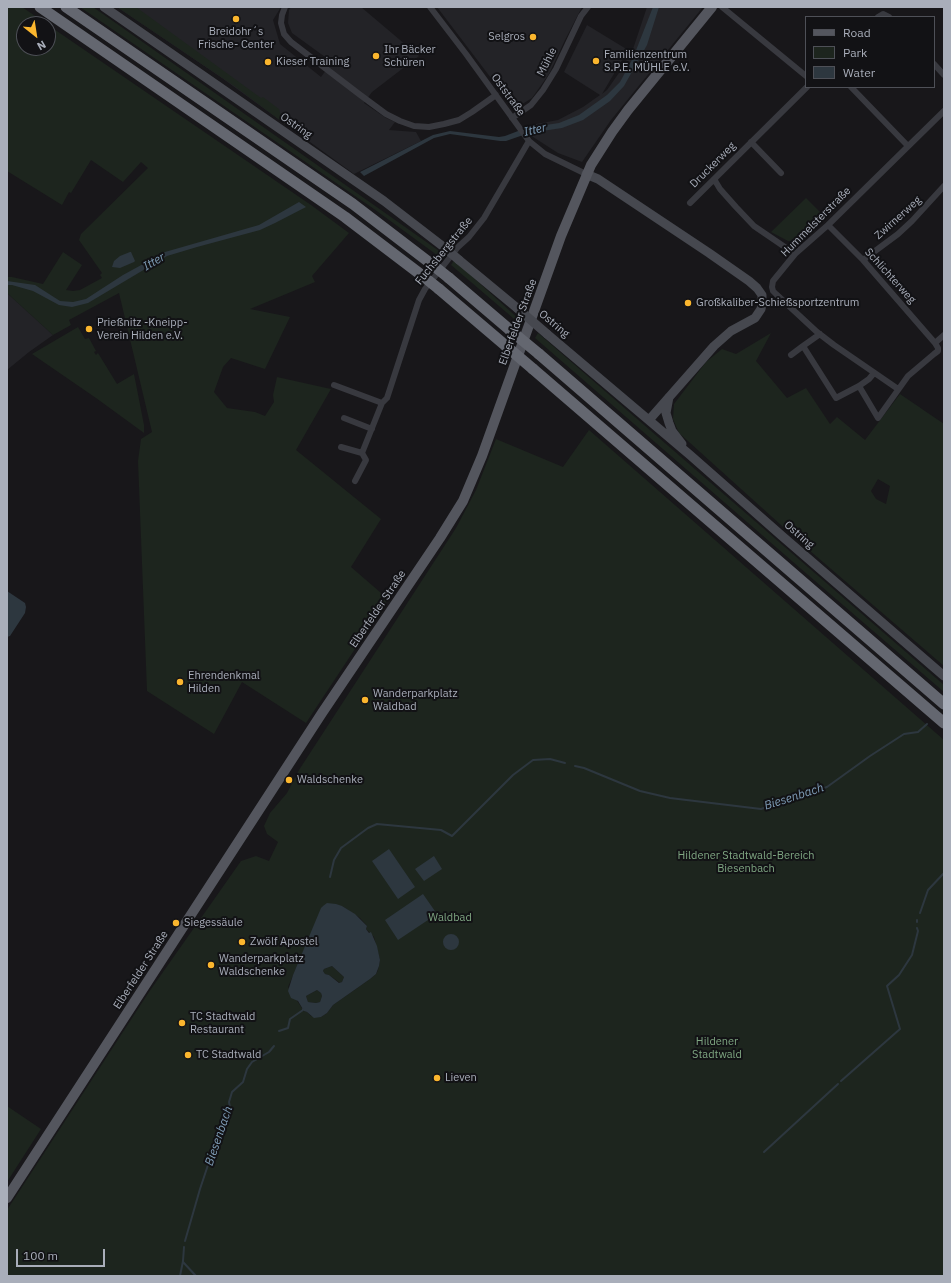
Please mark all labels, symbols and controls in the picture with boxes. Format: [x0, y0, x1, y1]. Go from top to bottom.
marker: Breidohr´s Frische- Center [231, 14, 241, 24]
north arrow [16, 16, 56, 56]
legend [805, 16, 935, 88]
place label: Breidohr´s Frische- Center [198, 25, 274, 51]
text: Road [843, 25, 871, 40]
place label: Selgros [488, 30, 525, 44]
marker: Selgros [528, 32, 538, 42]
text: N [35, 37, 48, 54]
place label: Ihr Bäcker Schüren [384, 43, 436, 69]
street label: Mühle [534, 45, 560, 79]
text: Park [843, 45, 867, 60]
place label: Familienzentrum S.P.E. MÜHLE e.V. [604, 48, 690, 74]
marker: Ihr Bäcker Schüren [371, 51, 381, 61]
place label: Kieser Training [276, 55, 349, 69]
marker: Familienzentrum S.P.E. MÜHLE e.V. [591, 56, 601, 66]
marker: Kieser Training [263, 57, 273, 67]
text: Water [843, 65, 875, 80]
street label: Oststraße [488, 71, 528, 119]
street label: Ostring [278, 110, 314, 142]
water label: Itter [522, 120, 548, 140]
street label: Druckerweg [687, 139, 739, 191]
street label: Hummelsterstraße [778, 184, 854, 260]
street label: Zwirnerweg [872, 194, 924, 242]
street label: Fuchsbergstraße [413, 214, 475, 288]
street label: Schlichterweg [862, 246, 918, 306]
water label: Itter [141, 250, 167, 274]
street label: Elberfelder Straße [496, 277, 540, 367]
place label: Großkaliber-Schießsportzentrum [696, 296, 859, 310]
marker: Großkaliber-Schießsportzentrum [683, 298, 693, 308]
street label: Ostring [536, 307, 572, 341]
place label: Prießnitz -Kneipp- Verein Hilden e.V. [97, 316, 188, 342]
marker: Prießnitz -Kneipp- Verein Hilden e.V. [84, 324, 94, 334]
street label: Ostring [781, 518, 817, 552]
street label: Elberfelder Straße [347, 568, 409, 650]
place label: Ehrendenkmal Hilden [188, 669, 260, 695]
marker: Ehrendenkmal Hilden [175, 677, 185, 687]
place label: Wanderparkplatz Waldbad [373, 687, 458, 713]
marker: Wanderparkplatz Waldbad [360, 695, 370, 705]
place label: Waldschenke [297, 773, 363, 787]
marker: Waldschenke [284, 775, 294, 785]
water label: Biesenbach [762, 781, 826, 813]
park label: Hildener Stadtwald-Bereich Biesenbach [678, 849, 814, 875]
park label: Waldbad [428, 911, 472, 925]
place label: Siegessäule [184, 916, 243, 930]
marker: Siegessäule [171, 918, 181, 928]
street label: Elberfelder Straße [111, 928, 171, 1012]
place label: Zwölf Apostel [250, 935, 318, 949]
marker: Zwölf Apostel [237, 937, 247, 947]
place label: Wanderparkplatz Waldschenke [219, 952, 304, 978]
marker: Wanderparkplatz Waldschenke [206, 960, 216, 970]
place label: TC Stadtwald Restaurant [190, 1010, 255, 1036]
marker: TC Stadtwald Restaurant [177, 1018, 187, 1028]
park label: Hildener Stadtwald [692, 1035, 742, 1061]
place label: TC Stadtwald [196, 1048, 261, 1062]
marker: TC Stadtwald [183, 1050, 193, 1060]
place label: Lieven [445, 1071, 477, 1085]
marker: Lieven [432, 1073, 442, 1083]
water label: Biesenbach [202, 1104, 236, 1168]
scale bar [18, 1241, 107, 1267]
text: 100 m [23, 1248, 58, 1263]

